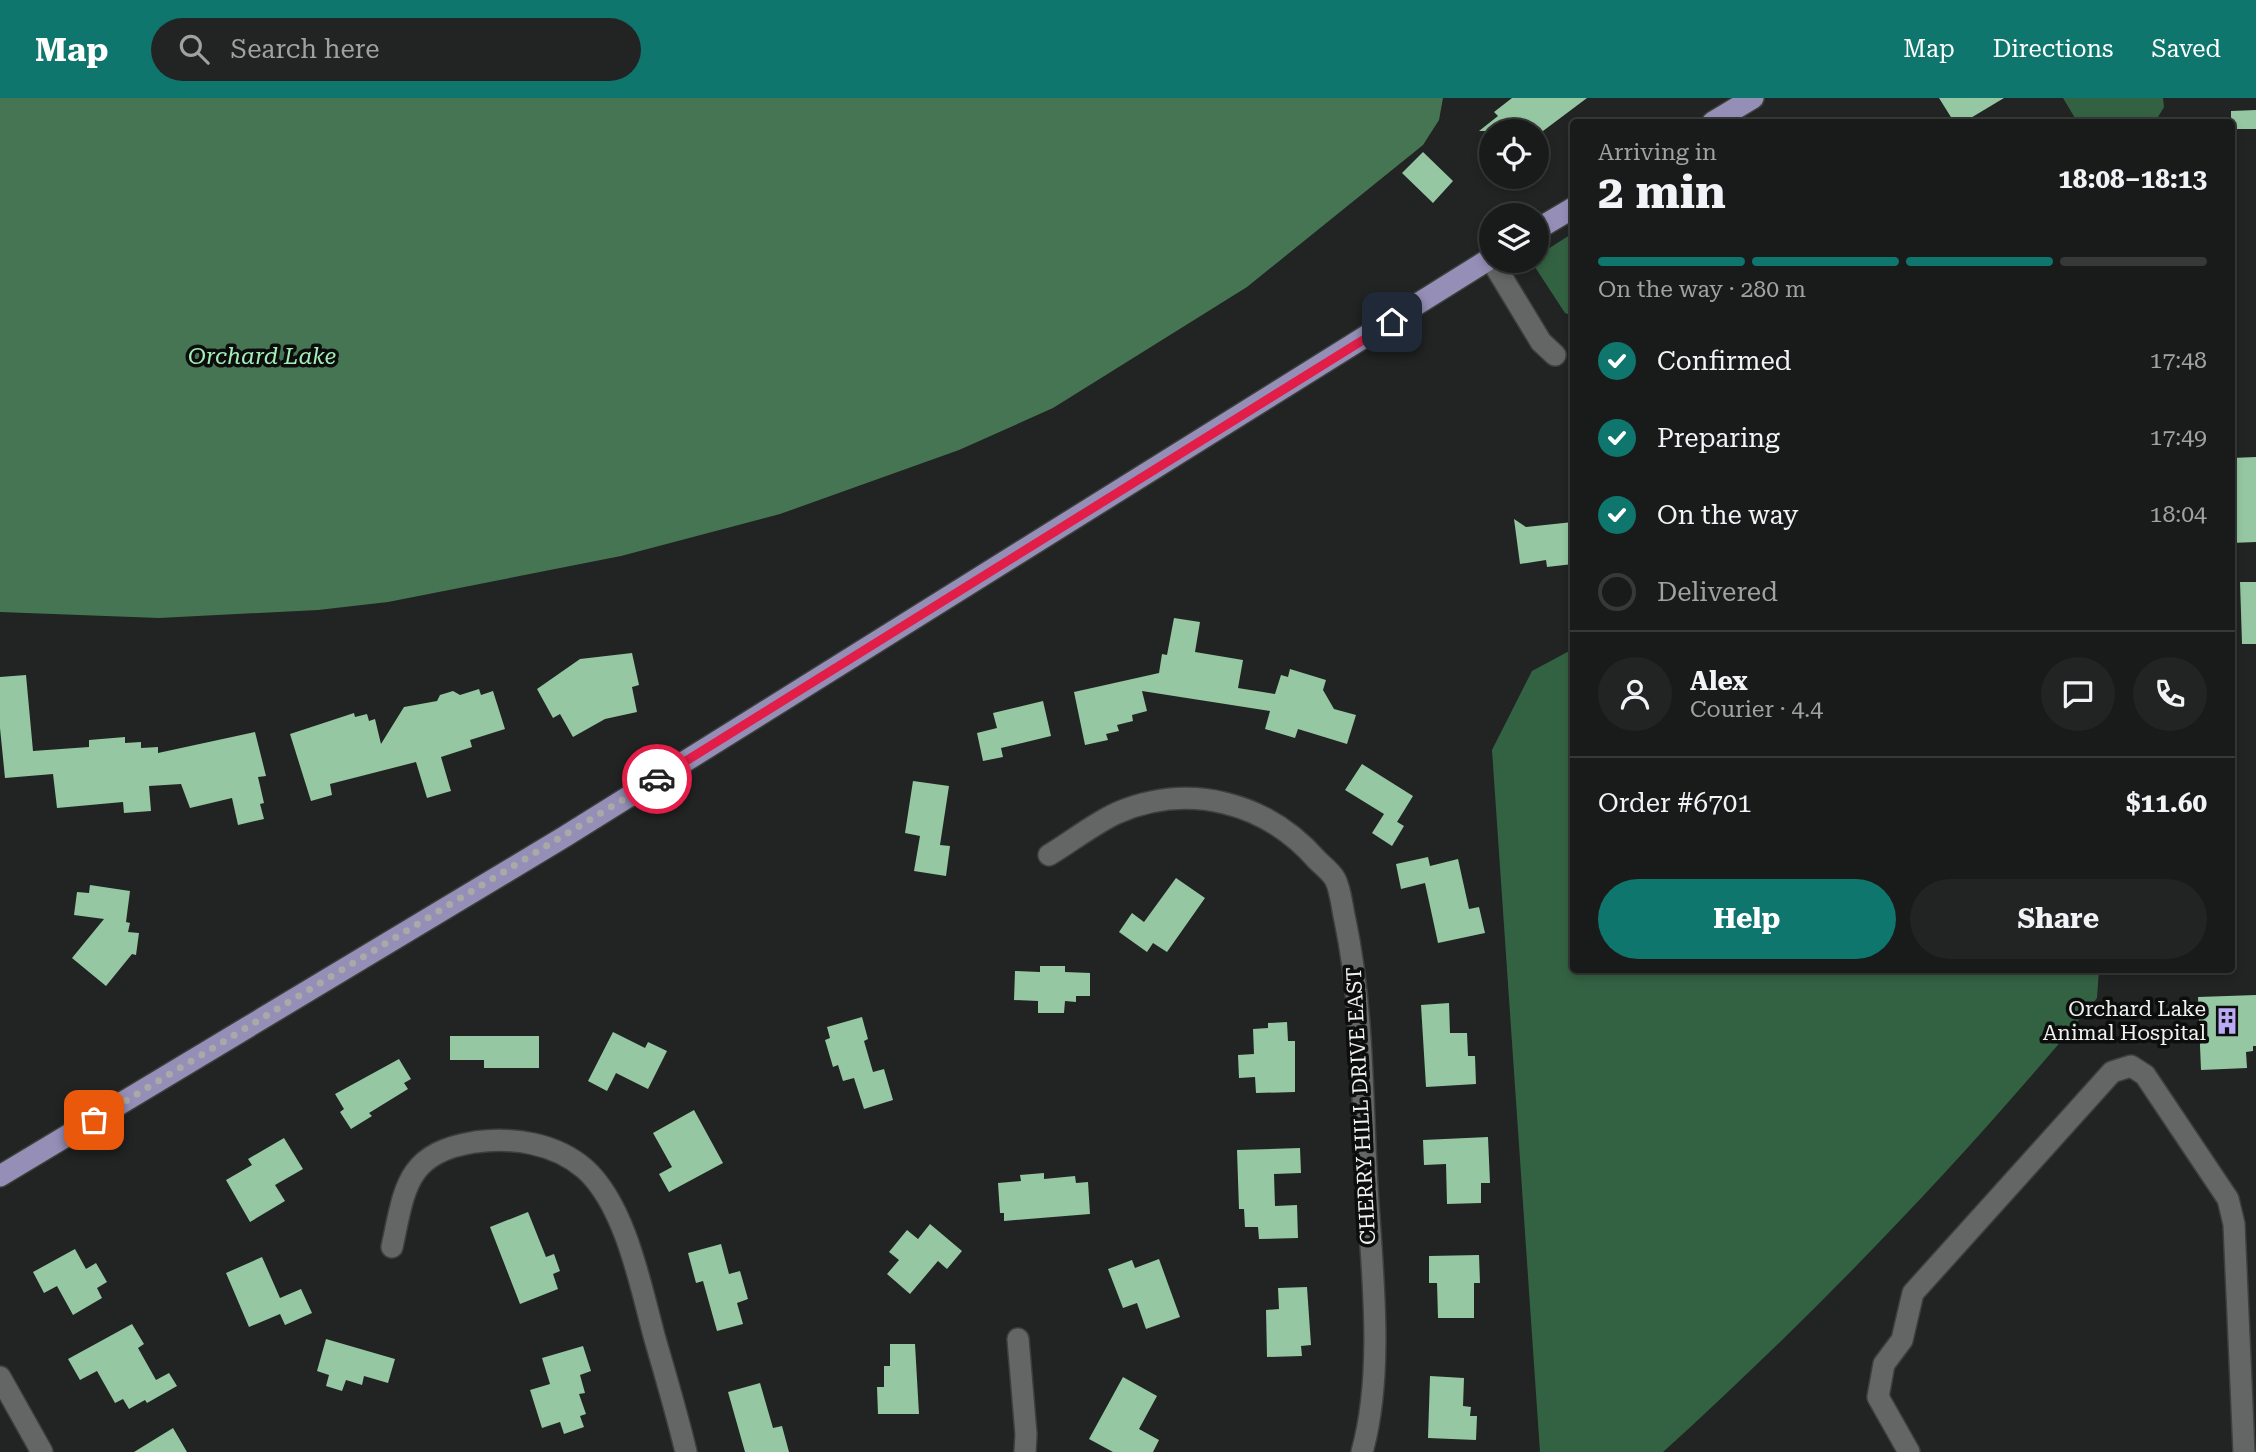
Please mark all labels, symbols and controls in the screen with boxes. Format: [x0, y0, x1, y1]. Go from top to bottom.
search box [151, 18, 641, 81]
text: Map [35, 30, 109, 69]
icon: search [175, 30, 213, 68]
text: Search here [231, 34, 380, 64]
text: Map [1903, 35, 1955, 63]
text: Directions [1993, 35, 2113, 63]
text: Saved [2151, 35, 2221, 63]
map controls [1479, 119, 1549, 273]
button: locate [1479, 119, 1549, 189]
text: Arriving in [1598, 139, 1717, 166]
text: 18:08–18:13 [2058, 164, 2207, 194]
text: 2 min [1598, 165, 1726, 219]
button: layers [1479, 203, 1549, 273]
text: On the way · 280 m [1598, 276, 1806, 303]
pin [1362, 292, 1422, 352]
icon: home [1373, 303, 1411, 341]
icon: check [1598, 342, 1636, 380]
water label: Orchard Lake [188, 343, 336, 370]
text: Confirmed [1657, 346, 1792, 376]
text: 17:48 [2150, 347, 2207, 374]
icon: check [1598, 419, 1636, 457]
text: Preparing [1657, 423, 1780, 453]
text: 17:49 [2150, 424, 2207, 451]
icon: check [1598, 496, 1636, 534]
text: On the way [1657, 500, 1798, 530]
text: 18:04 [2150, 501, 2207, 528]
text: Delivered [1657, 577, 1778, 607]
button: person [1598, 657, 1672, 731]
button: chat [2041, 657, 2115, 731]
button: phone [2133, 657, 2207, 731]
text: Alex [1690, 666, 1748, 696]
text: Courier · 4.4 [1690, 696, 1823, 723]
courier [622, 744, 692, 814]
icon: car [638, 760, 676, 798]
text: Order #6701 [1598, 788, 1752, 818]
text: $11.60 [2126, 788, 2207, 818]
button: Help [1598, 879, 1896, 959]
button: Share [1910, 879, 2207, 959]
street label: CHERRY HILL DRIVE EAST [1342, 966, 1380, 1246]
place label: Orchard Lake Animal Hospital [2043, 997, 2207, 1045]
building icon: Orchard Lake Animal Hospital [2212, 1006, 2242, 1036]
pin [64, 1090, 124, 1150]
icon: bag [75, 1101, 113, 1139]

